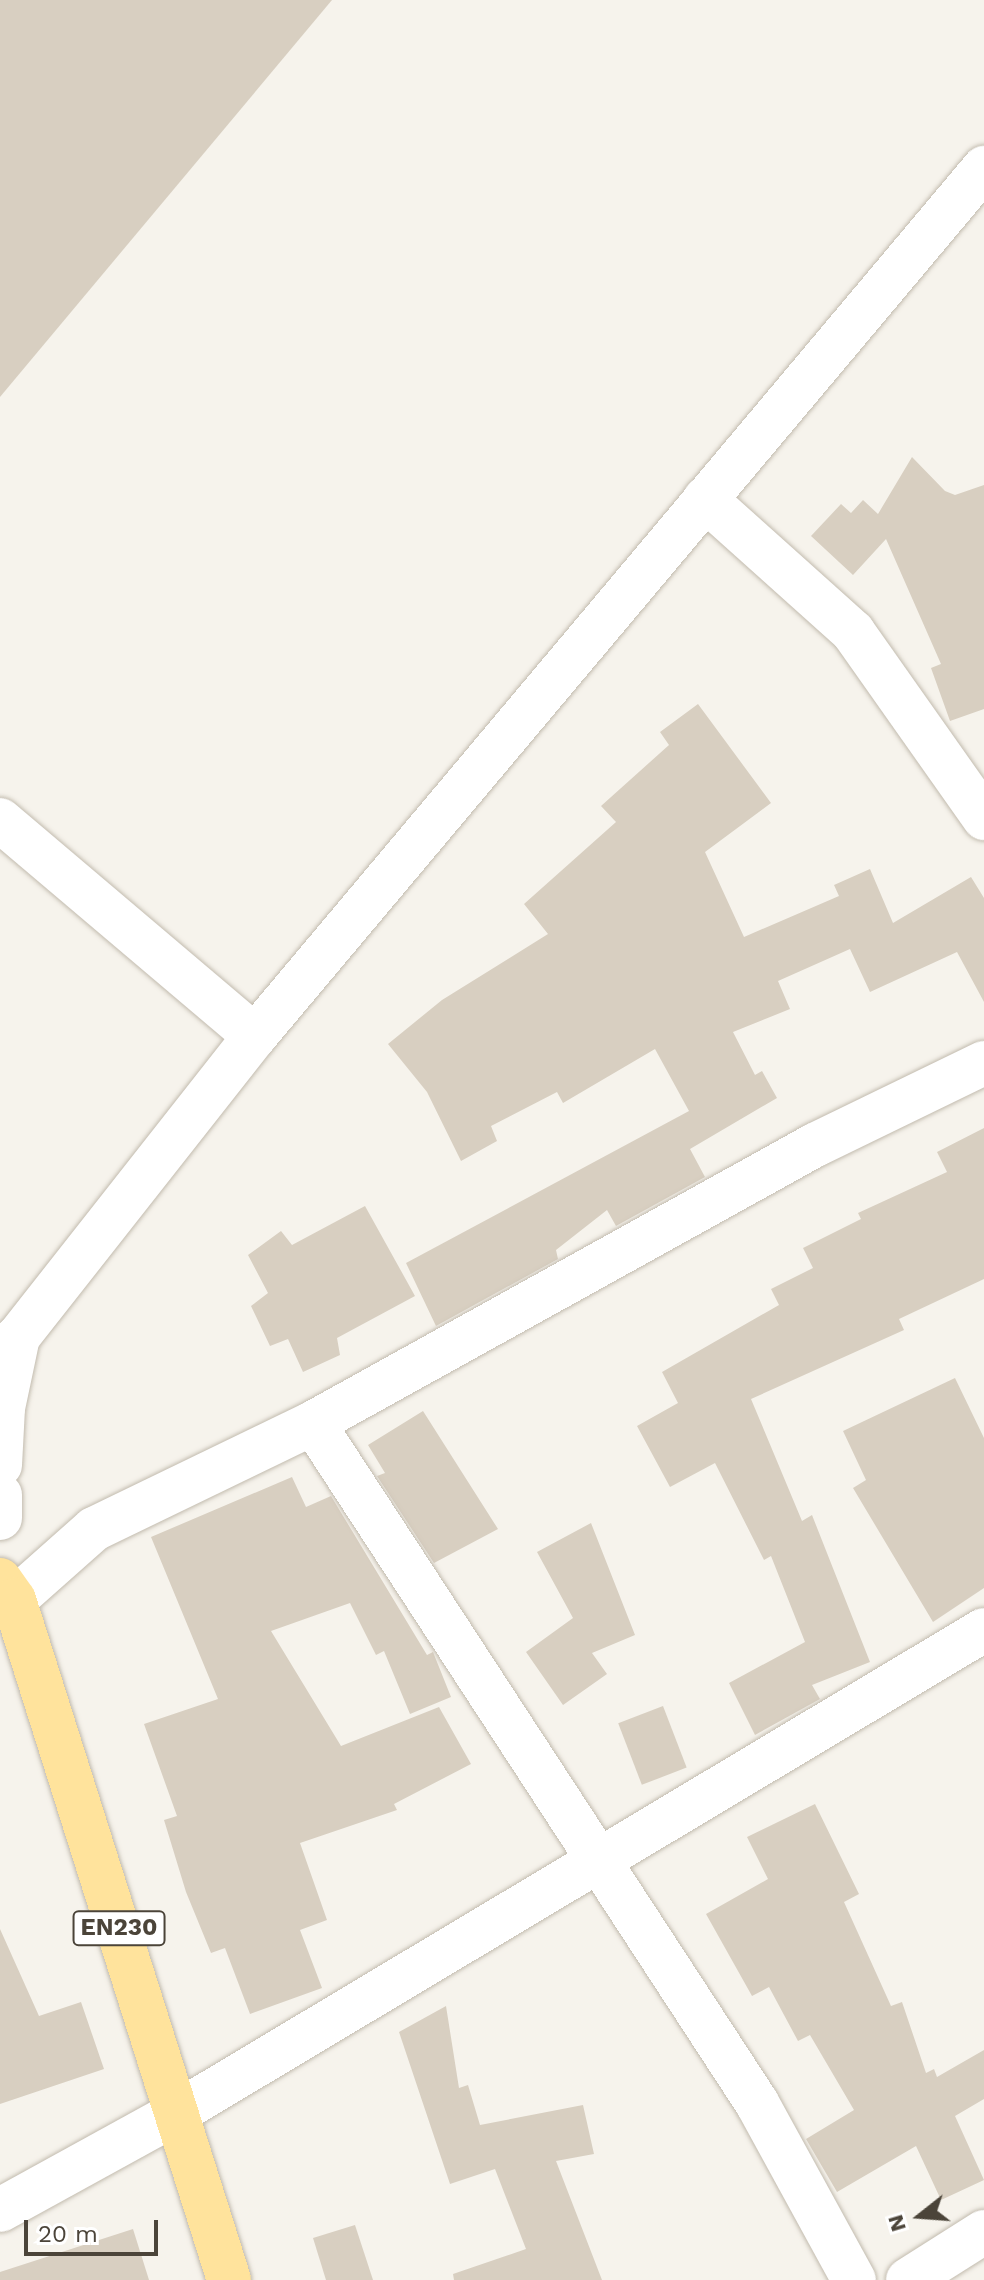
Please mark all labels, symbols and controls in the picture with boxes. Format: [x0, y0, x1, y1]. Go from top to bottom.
road number: EN230 [71, 1908, 167, 1948]
north arrow [880, 2176, 960, 2256]
scale bar [28, 2204, 162, 2254]
text: N [882, 2212, 911, 2235]
text: 20 m [38, 2220, 98, 2248]

